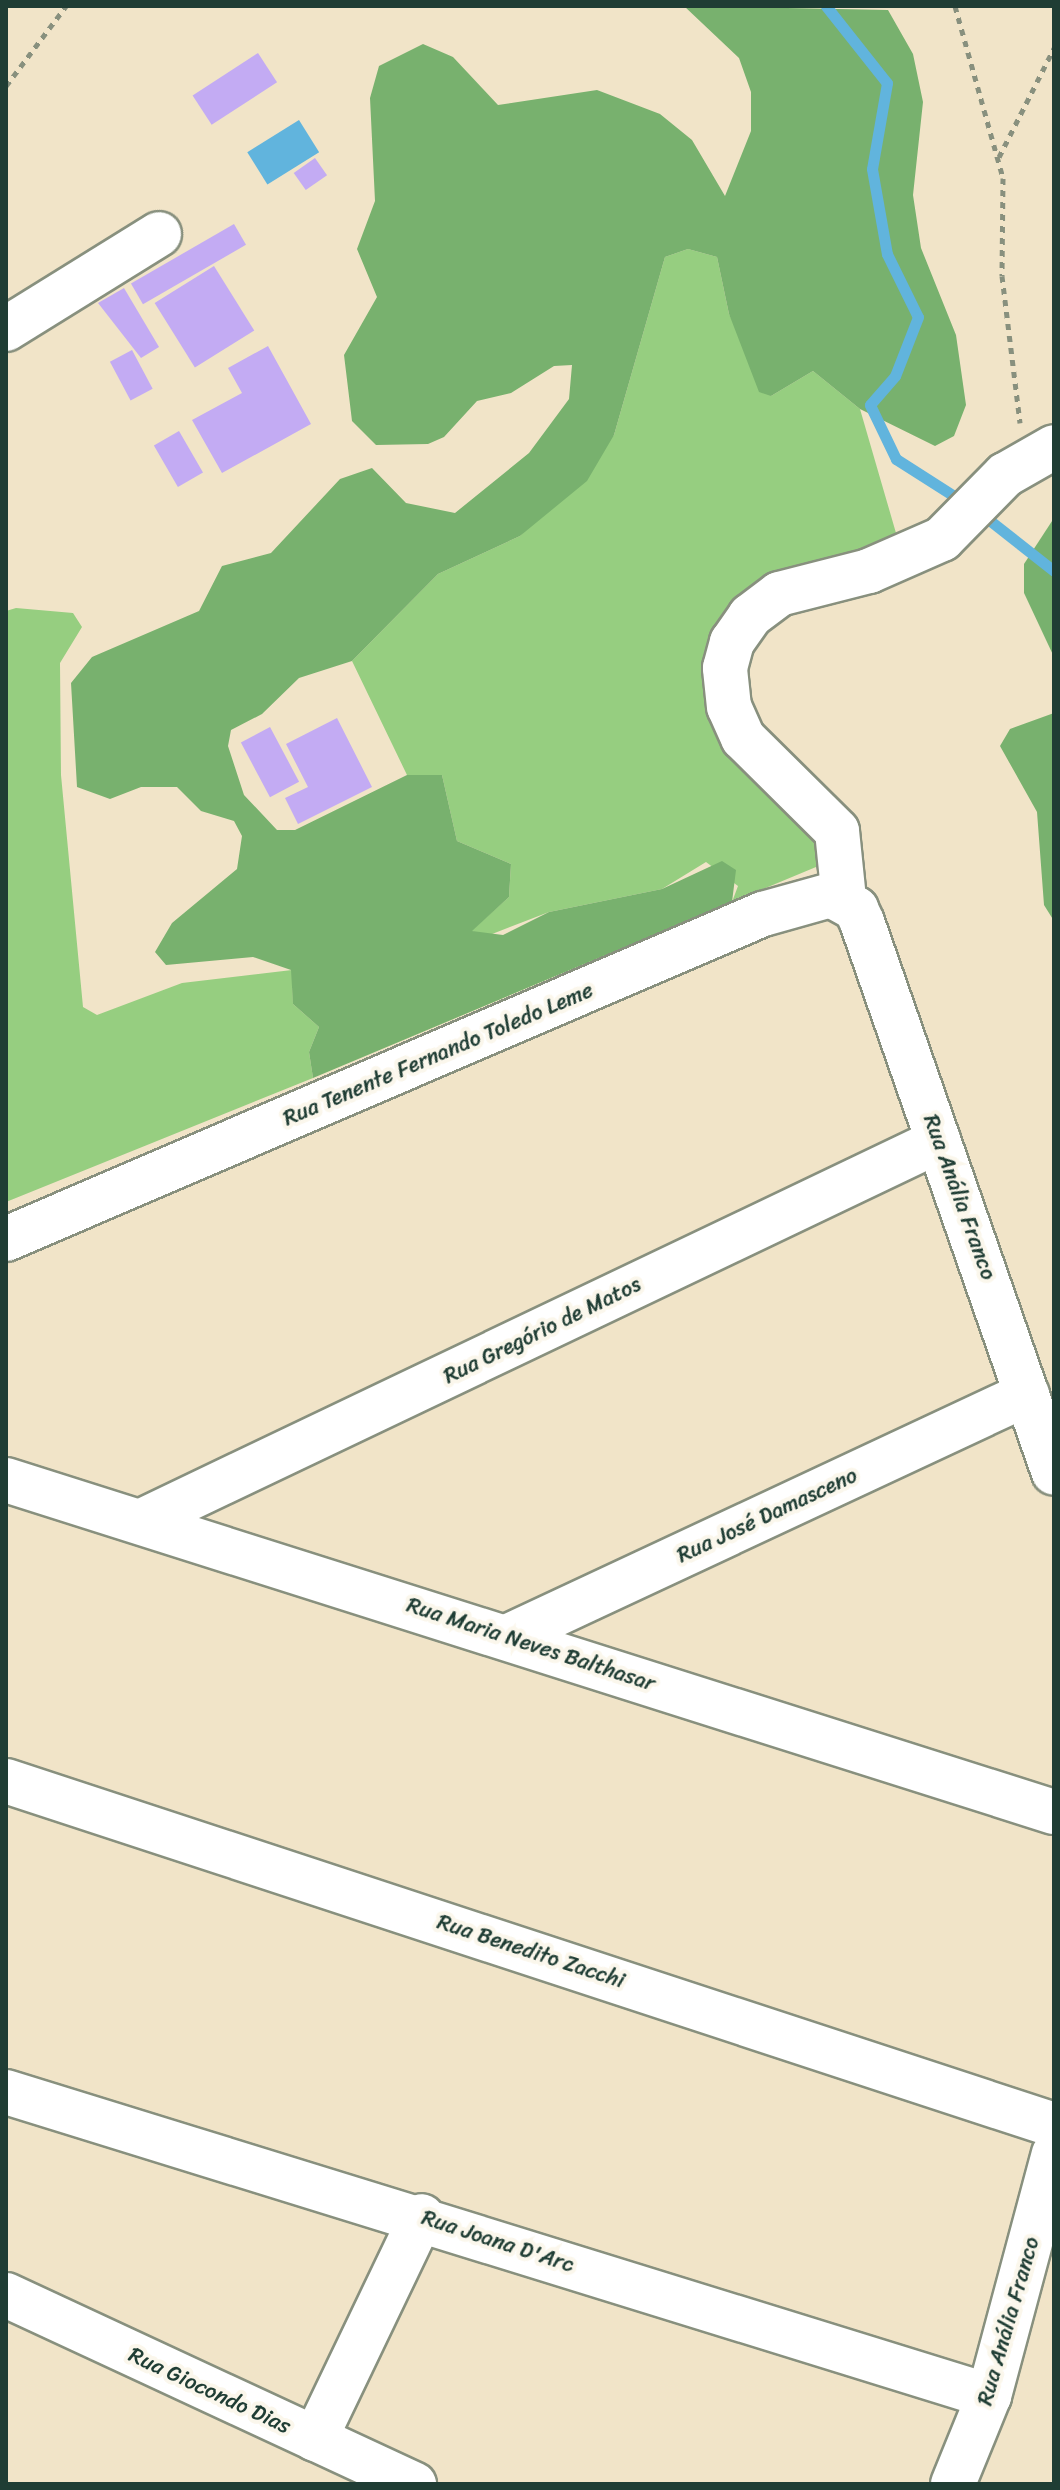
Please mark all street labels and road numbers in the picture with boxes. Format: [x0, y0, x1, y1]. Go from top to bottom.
street label: Rua Tenente Fernando Toledo Leme [278, 976, 598, 1132]
street label: Rua Anália Franco [918, 1111, 1002, 1283]
street label: Rua Gregório de Matos [438, 1270, 646, 1390]
street label: Rua José Damasceno [672, 1461, 862, 1569]
street label: Rua Maria Neves Balthasar [403, 1591, 659, 1697]
street label: Rua Benedito Zacchi [434, 1908, 628, 1994]
street label: Rua Joana D'Arc [418, 2204, 578, 2278]
street label: Rua Anália Franco [971, 2234, 1045, 2408]
street label: Rua Giocondo Dias [125, 2341, 295, 2439]

